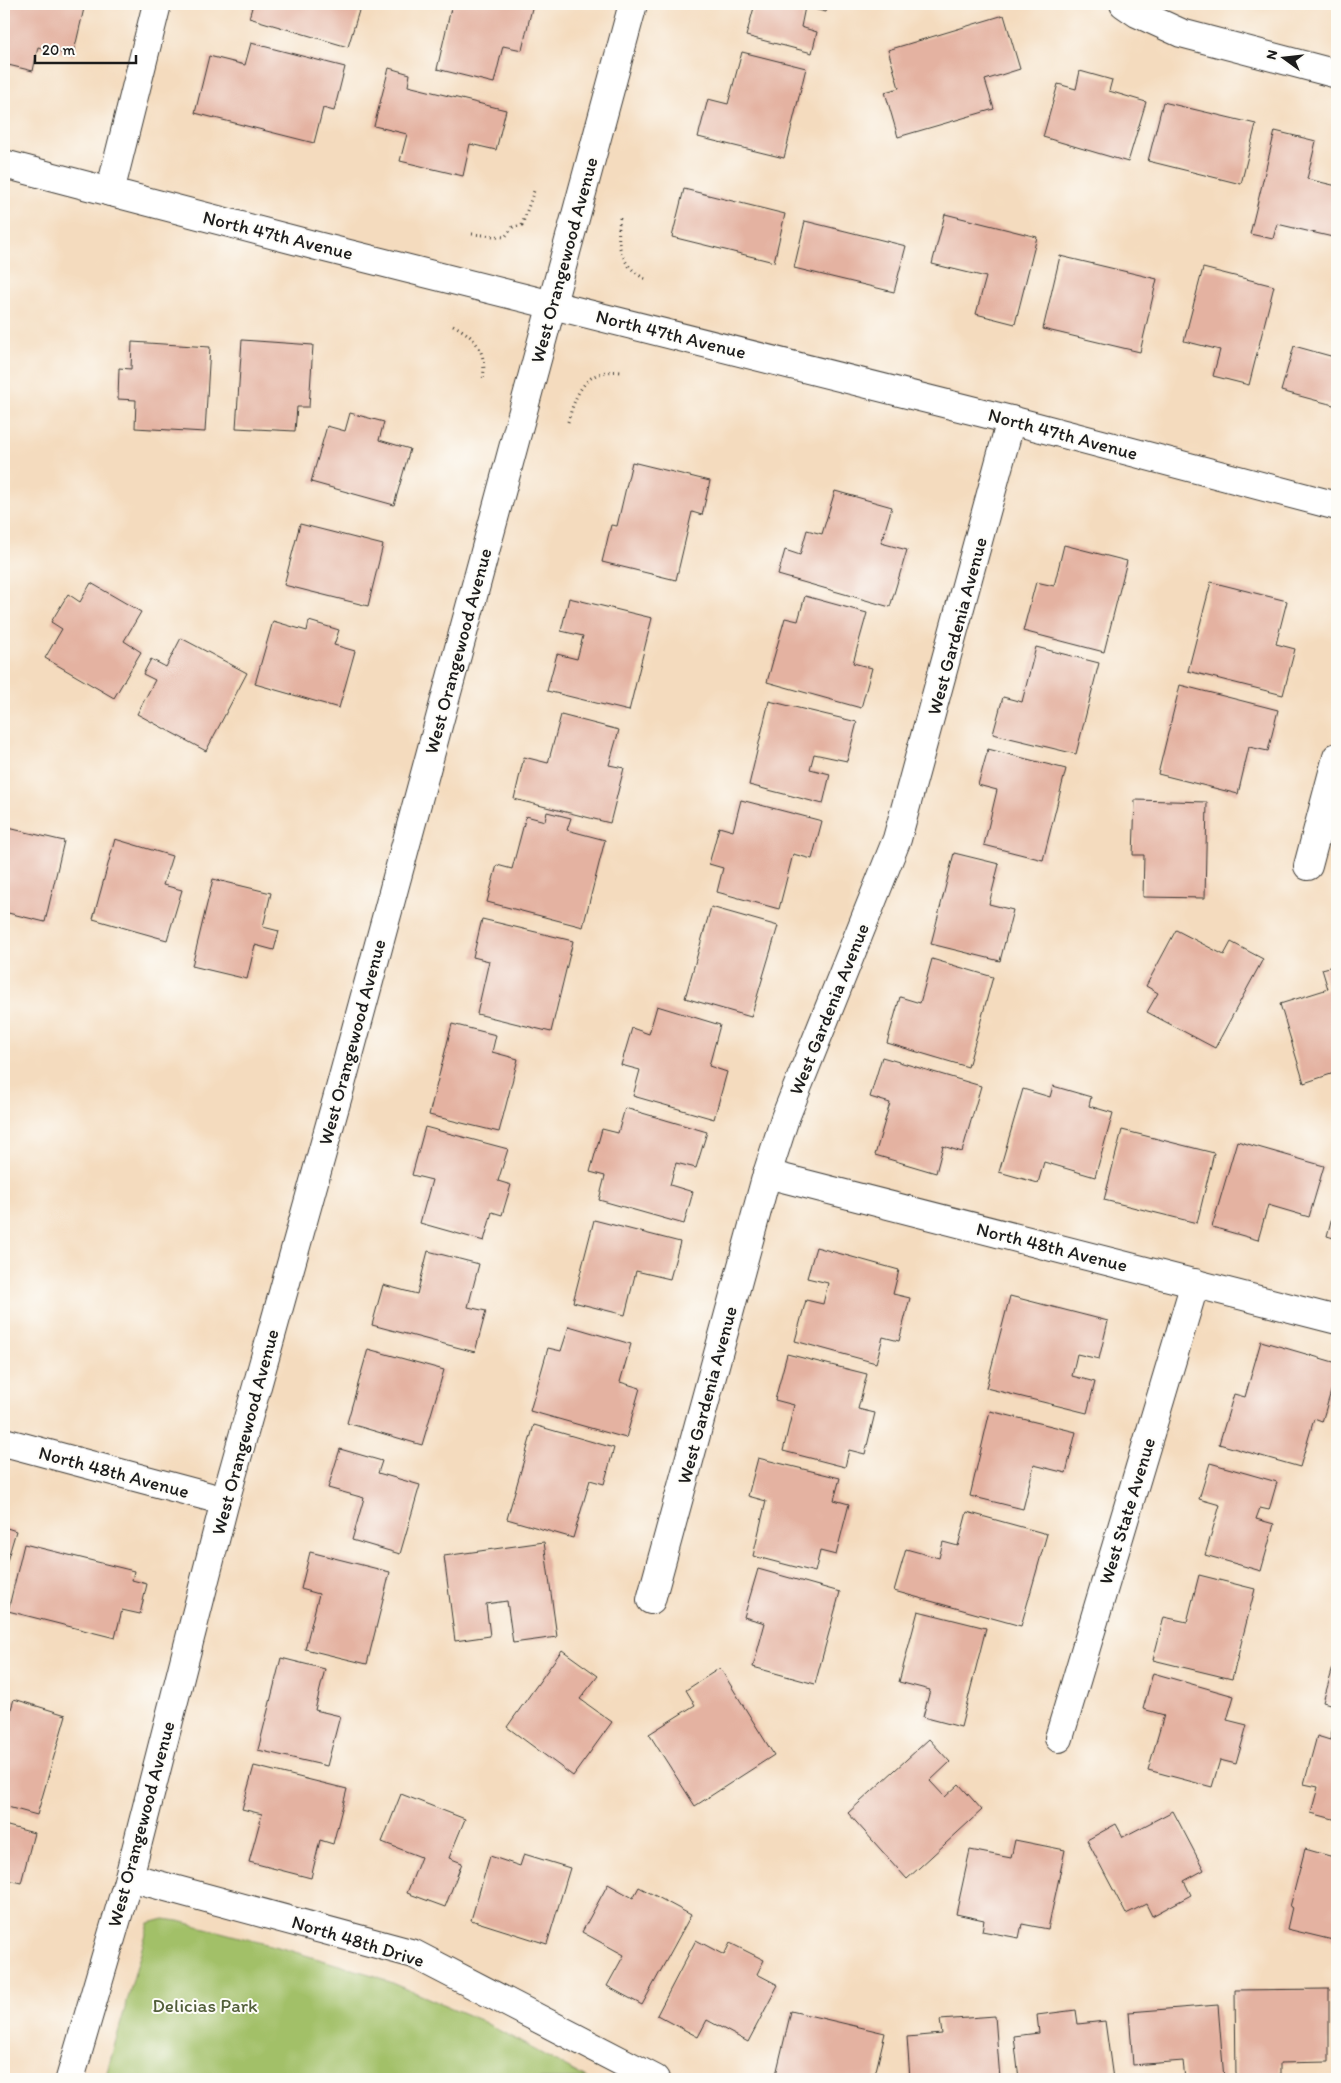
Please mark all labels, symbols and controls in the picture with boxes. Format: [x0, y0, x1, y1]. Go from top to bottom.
scale bar [35, 32, 136, 64]
north arrow [1258, 32, 1308, 82]
text: 20 m [42, 41, 76, 59]
text: N [1262, 48, 1281, 62]
street label: West Orangewood Avenue [525, 155, 603, 365]
street label: North 47th Avenue [201, 205, 355, 265]
street label: North 47th Avenue [594, 304, 748, 364]
street label: North 47th Avenue [986, 403, 1140, 465]
street label: West Gardenia Avenue [922, 535, 992, 717]
street label: West Orangewood Avenue [419, 546, 497, 756]
street label: West Gardenia Avenue [784, 920, 874, 1098]
street label: West Orangewood Avenue [313, 937, 391, 1147]
street label: North 48th Avenue [974, 1217, 1130, 1277]
street label: West Gardenia Avenue [672, 1304, 742, 1486]
street label: West Orangewood Avenue [206, 1327, 284, 1537]
street label: West State Avenue [1094, 1435, 1160, 1587]
street label: North 48th Avenue [36, 1441, 192, 1503]
street label: West Orangewood Avenue [102, 1719, 180, 1929]
street label: North 48th Drive [289, 1910, 427, 1972]
park label: Delicias Park [152, 1994, 258, 2017]

